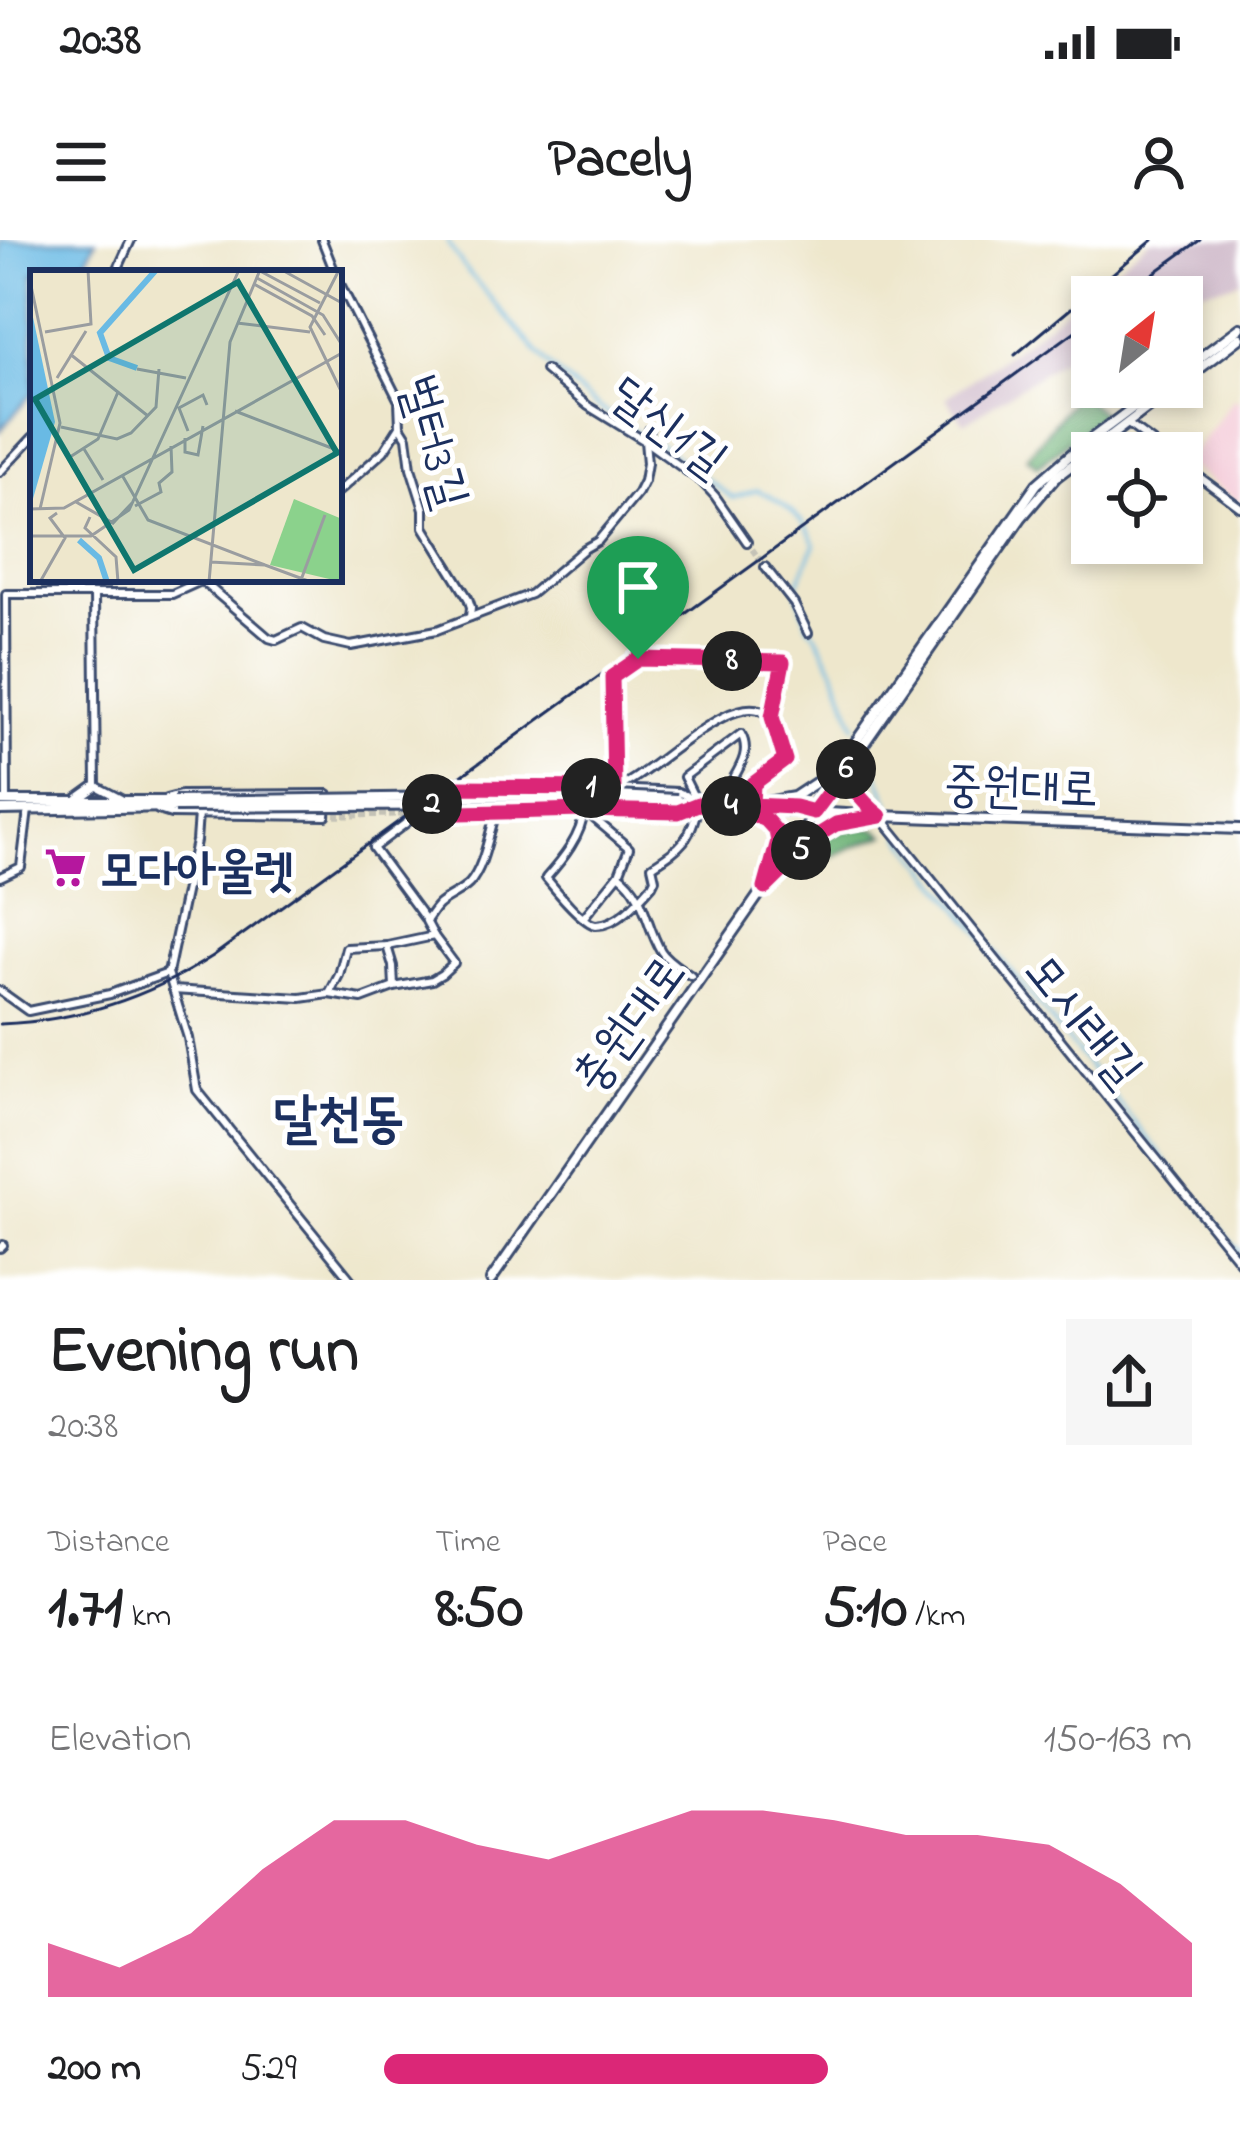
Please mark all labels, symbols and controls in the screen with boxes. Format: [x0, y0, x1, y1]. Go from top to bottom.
text: 20:38 [60, 9, 141, 75]
text: Pacely [548, 123, 692, 201]
icon: menu [48, 129, 114, 195]
icon: person [1126, 129, 1192, 195]
inset map [30, 270, 342, 582]
north arrow [1071, 276, 1203, 408]
map controls [1071, 276, 1203, 564]
street label: 달신1길 [594, 362, 740, 496]
street label: 벌터3길 [379, 368, 484, 517]
button: locate [1071, 432, 1203, 564]
pin [587, 536, 689, 659]
icon: arrive [605, 554, 671, 620]
pin: 8 [702, 631, 762, 691]
text: 8 [726, 637, 738, 685]
pin: 6 [816, 739, 876, 799]
text: 6 [839, 745, 853, 793]
street label: 중원대로 [942, 752, 1099, 828]
pin: 1 [561, 758, 621, 818]
text: 1 [586, 764, 596, 812]
pin: 2 [402, 774, 462, 834]
pin: 4 [701, 776, 761, 836]
text: 2 [424, 780, 440, 828]
text: 4 [724, 782, 738, 830]
pin: 5 [771, 820, 831, 880]
text: 5 [792, 826, 810, 874]
place label: 모다아울렛 [100, 838, 293, 908]
supermarket icon: 모다아울렛 [43, 845, 89, 891]
street label: 모시래길 [1005, 940, 1157, 1104]
street label: 충원대로 [557, 943, 705, 1109]
district label: 달천동 [274, 1083, 404, 1161]
text: Evening run [48, 1306, 359, 1402]
button: share [1066, 1319, 1192, 1445]
text: 20:38 [48, 1399, 118, 1456]
text: Distance [48, 1519, 170, 1567]
text: Time [435, 1519, 501, 1567]
text: Pace [823, 1519, 887, 1567]
text: 1.71 [48, 1567, 123, 1654]
text: 8:50 [435, 1567, 523, 1654]
text: 5:10 [823, 1567, 907, 1654]
text: km [123, 1593, 171, 1641]
text: /km [907, 1593, 966, 1641]
text: Elevation [48, 1712, 191, 1769]
text: 150–163 m [1044, 1712, 1192, 1769]
text: 200 m [48, 2041, 141, 2098]
text: 5:29 [240, 2041, 297, 2098]

